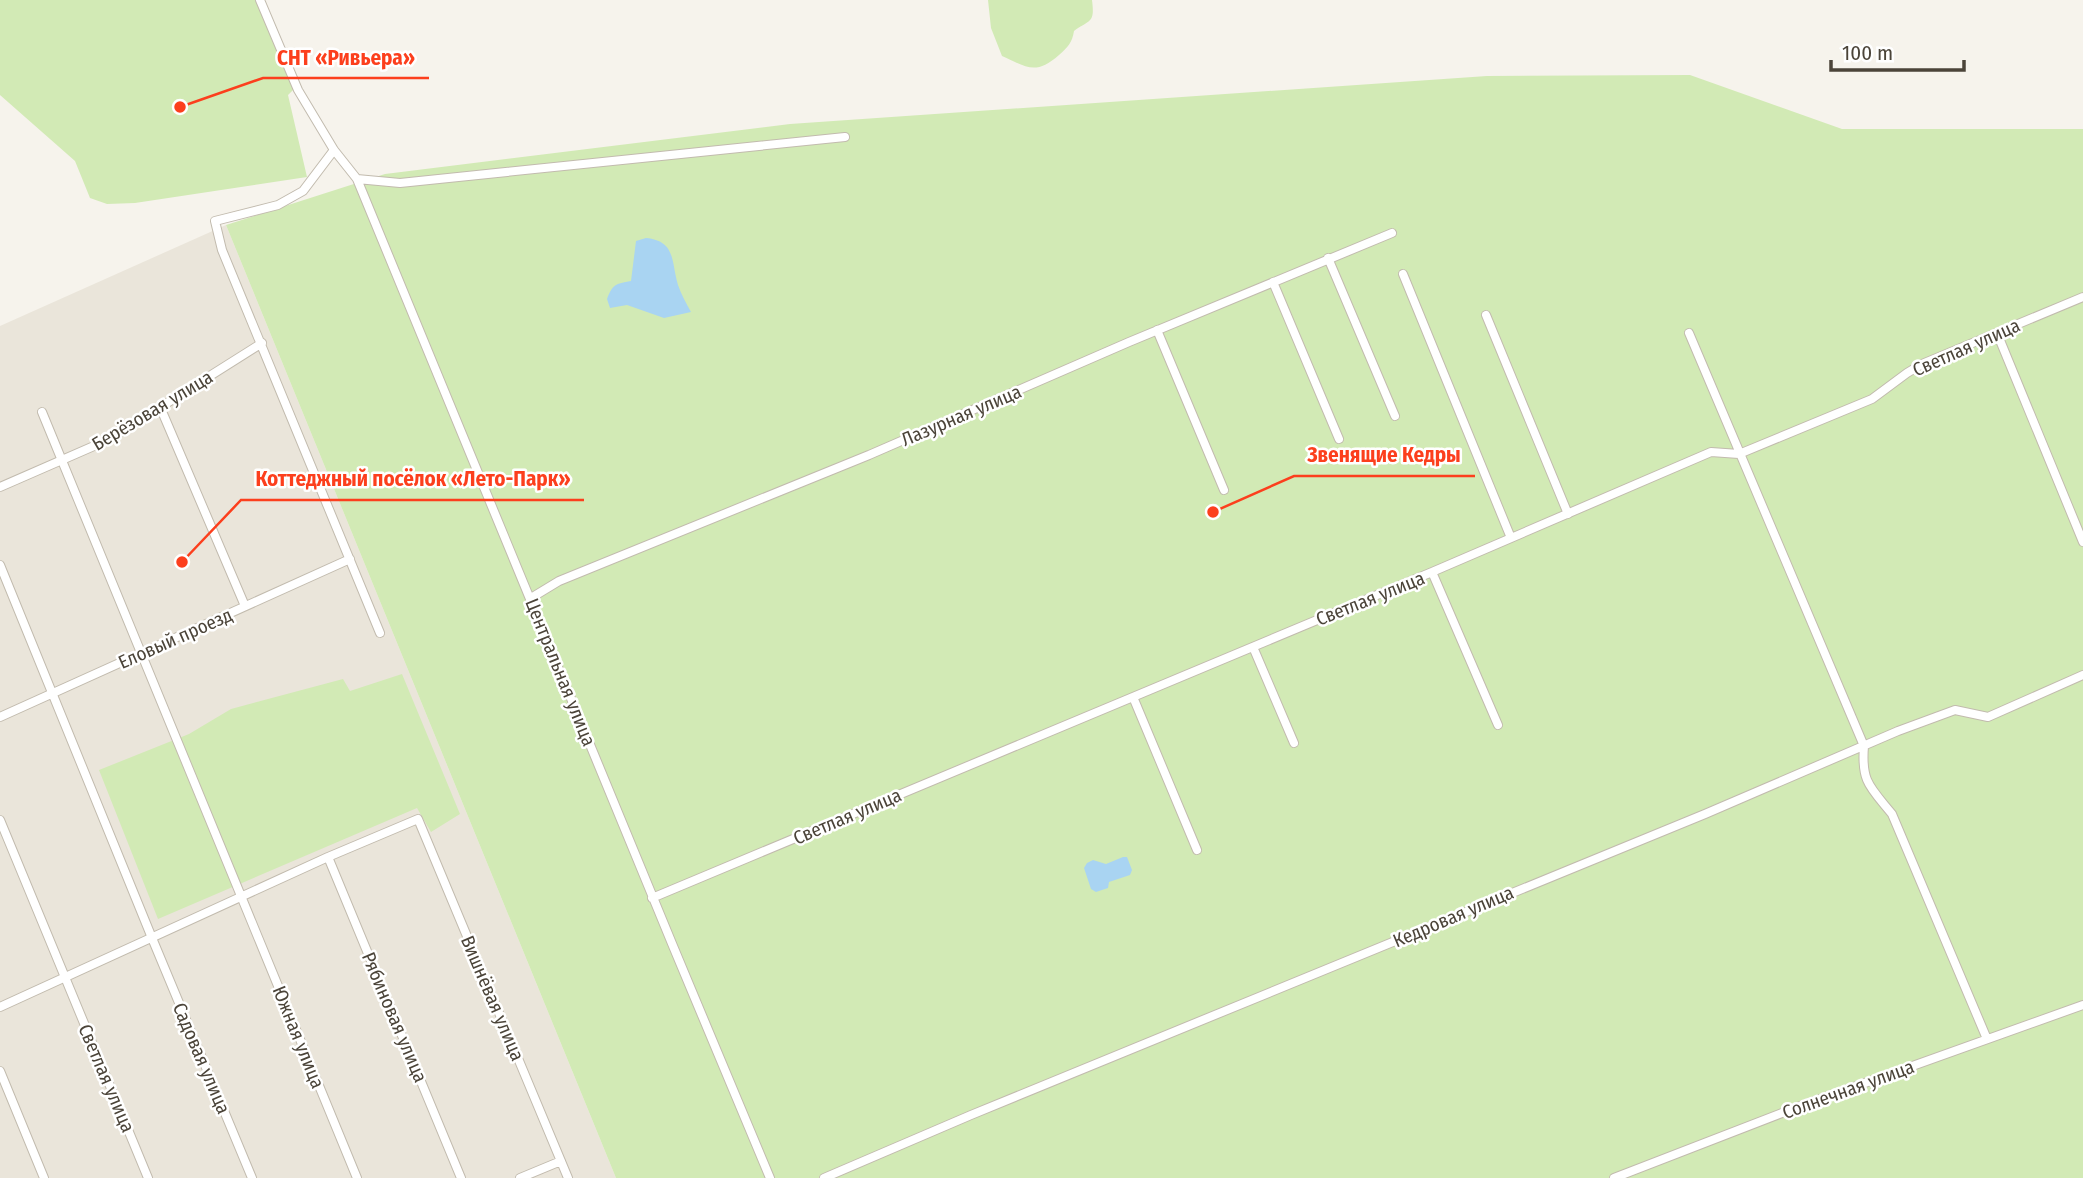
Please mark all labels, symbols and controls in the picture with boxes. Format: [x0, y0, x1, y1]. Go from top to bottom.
scale bar [1831, 28, 1964, 72]
callout: СНТ «Ривьера» [263, 36, 429, 78]
text: 100 m [1842, 40, 1893, 66]
text: СНТ «Ривьера» [277, 45, 415, 71]
street label: Светлая улица [1909, 314, 2024, 381]
street label: Берёзовая улица [88, 365, 217, 456]
street label: Лазурная улица [898, 380, 1025, 451]
callout: Звенящие Кедры [1294, 434, 1475, 476]
text: Звенящие Кедры [1306, 442, 1461, 468]
callout: Коттеджный посёлок «Лето-Парк» [241, 458, 584, 500]
text: Коттеджный посёлок «Лето-Парк» [255, 466, 571, 492]
street label: Светлая улица [1312, 566, 1428, 631]
street label: Центральная улица [520, 595, 601, 749]
street label: Еловый проезд [115, 603, 236, 674]
street label: Светлая улица [790, 783, 905, 850]
street label: Кедровая улица [1389, 881, 1517, 952]
street label: Вишнёвая улица [456, 932, 529, 1064]
street label: Рябиновая улица [357, 949, 432, 1086]
street label: Южная улица [268, 983, 330, 1092]
street label: Садовая улица [168, 999, 235, 1117]
street label: Светлая улица [73, 1021, 140, 1136]
street label: Солнечная улица [1779, 1055, 1917, 1124]

